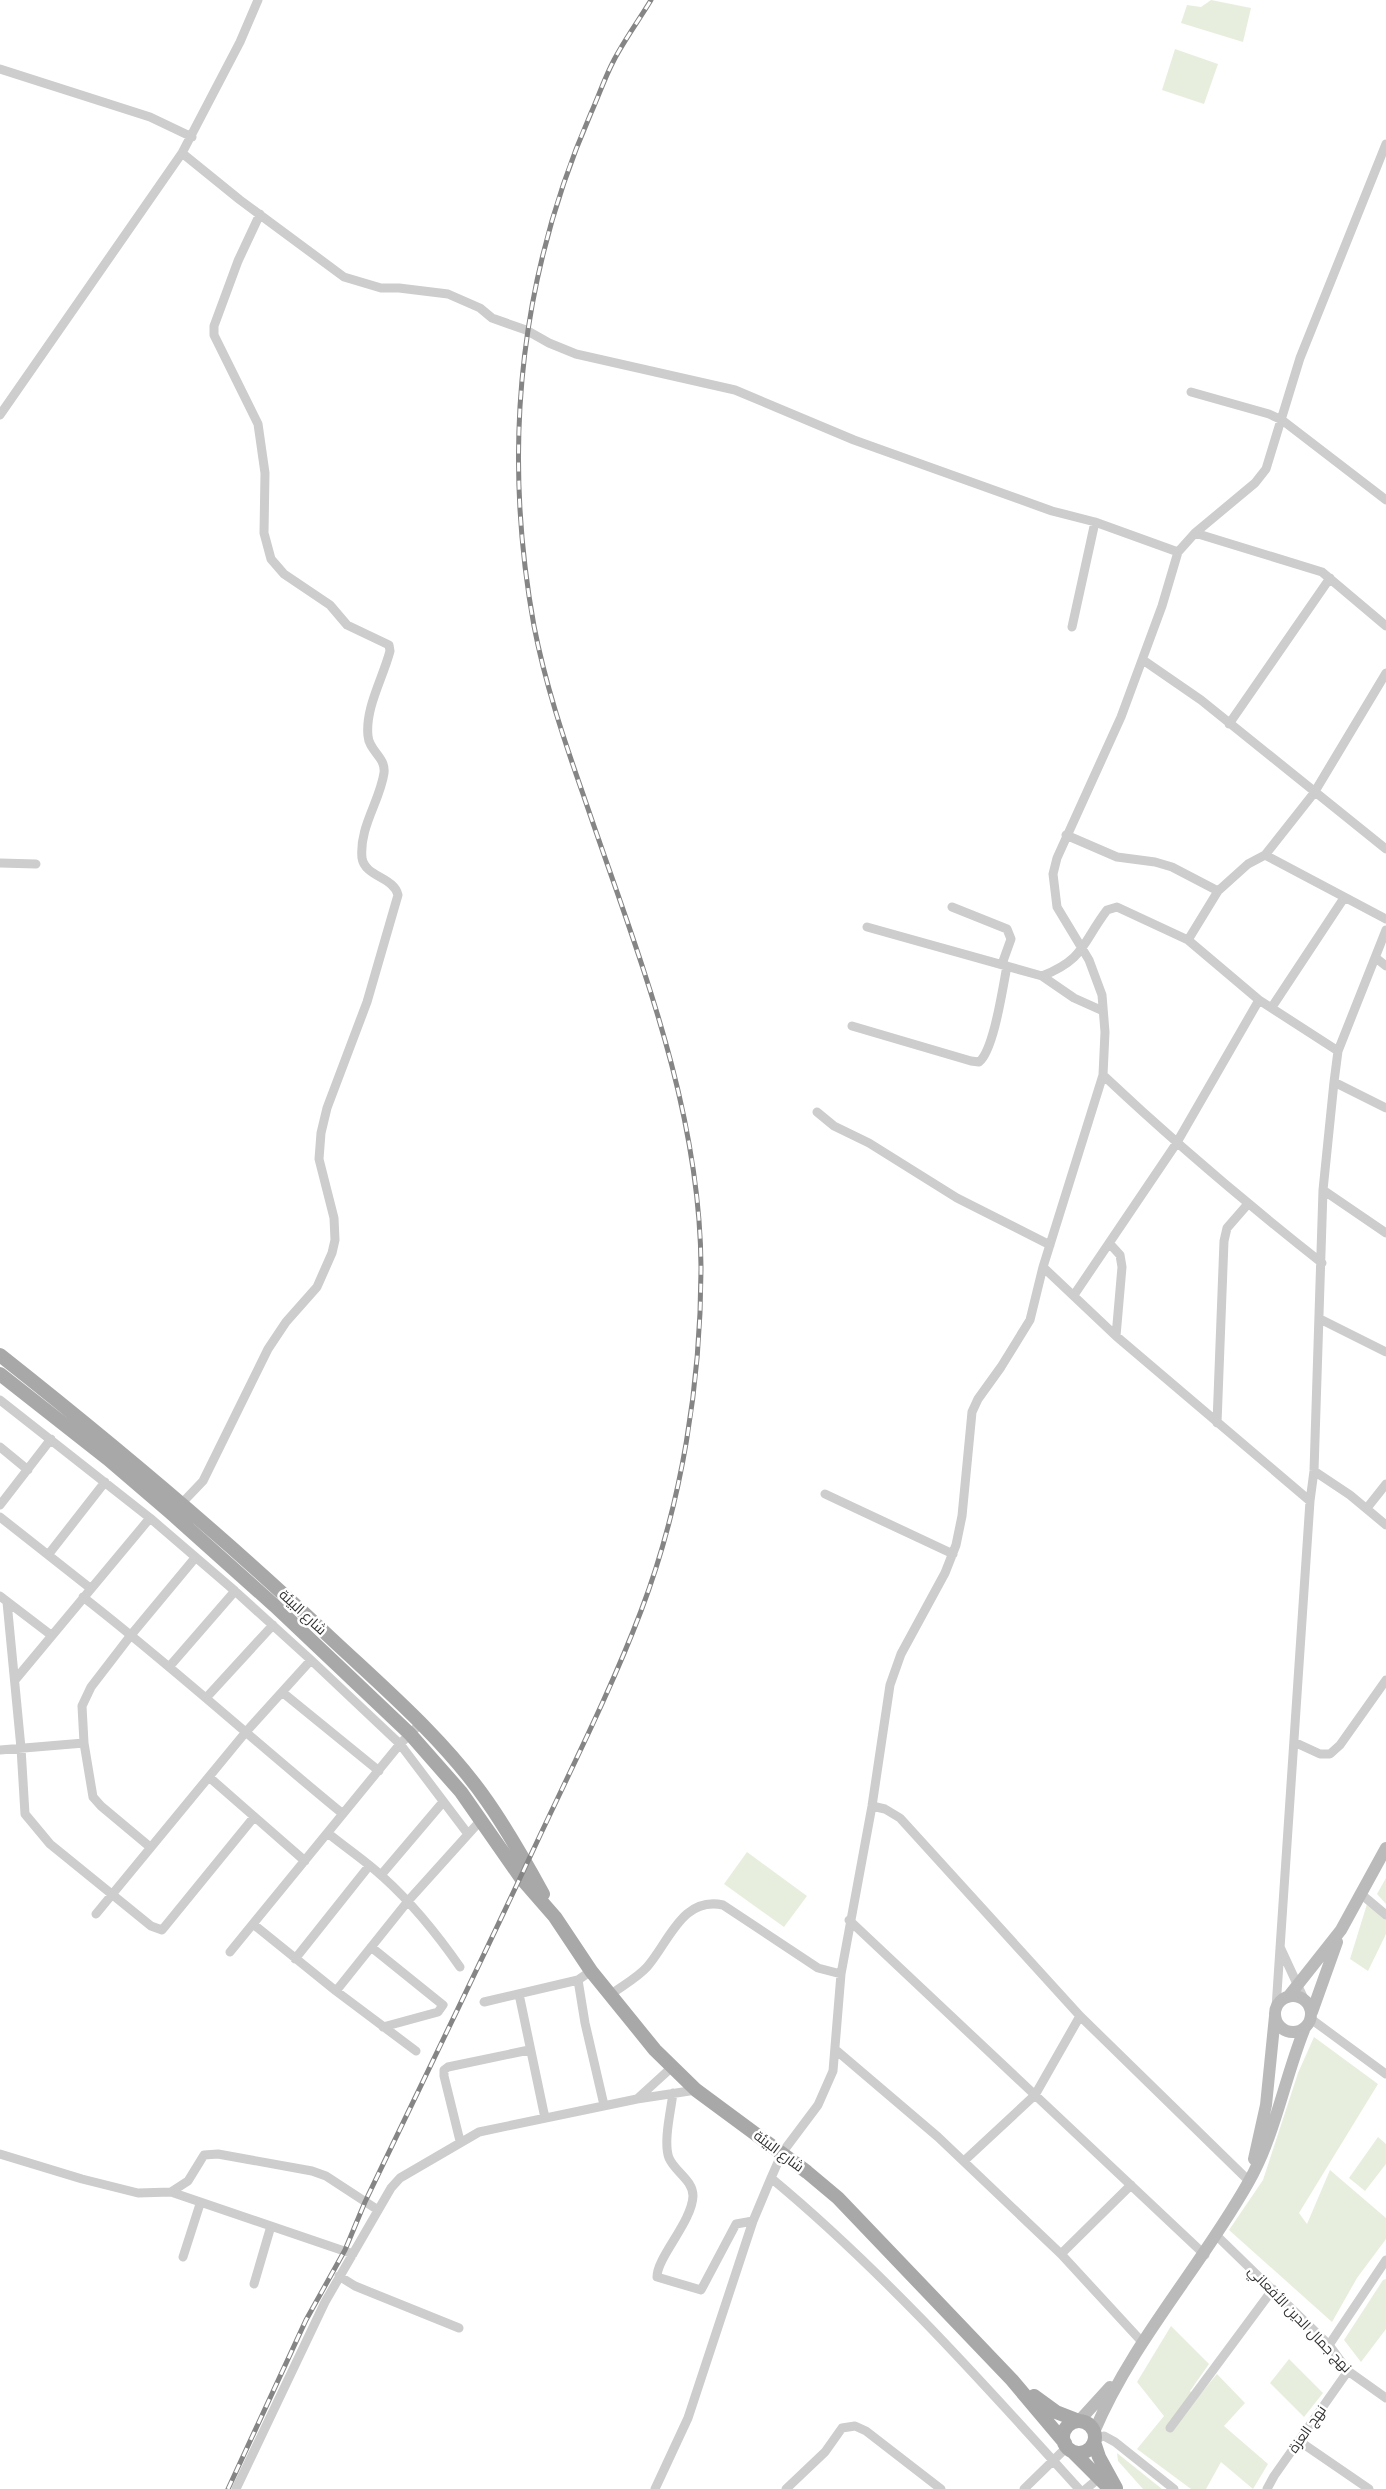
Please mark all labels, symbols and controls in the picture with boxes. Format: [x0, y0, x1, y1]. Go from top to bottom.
street label: شارع البيئة [275, 1586, 330, 1639]
street label: شارع البيئة [750, 2127, 807, 2176]
street label: نهج جمال الدين الأفعاني [1242, 2263, 1355, 2378]
street label: نهج العزة [1285, 2402, 1330, 2456]

